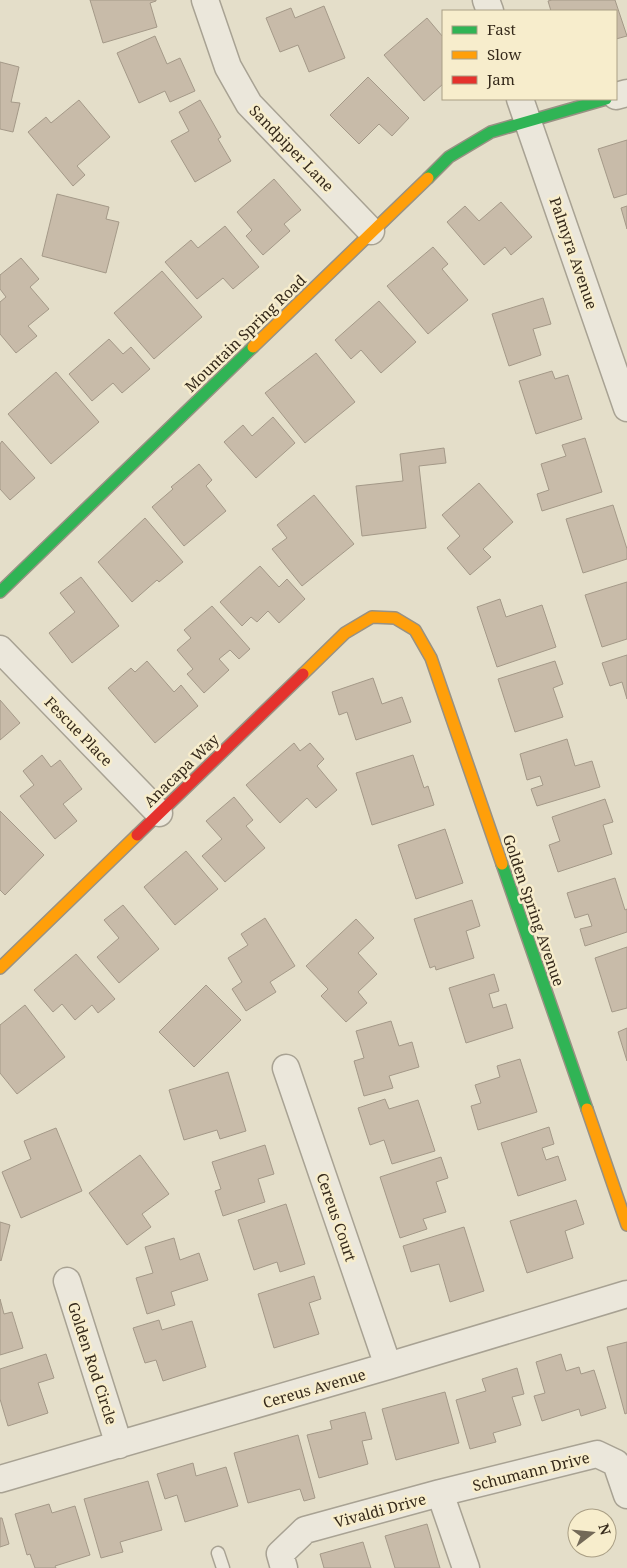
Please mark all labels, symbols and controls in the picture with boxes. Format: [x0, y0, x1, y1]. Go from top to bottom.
legend [442, 10, 617, 100]
text: Fast [487, 19, 516, 39]
text: Slow [487, 44, 521, 64]
text: Jam [486, 69, 515, 89]
street label: Sandpiper Lane [245, 100, 339, 196]
street label: Palmyra Avenue [545, 194, 603, 312]
street label: Mountain Spring Road [180, 270, 310, 396]
street label: Fescue Place [41, 692, 117, 770]
street label: Anacapa Way [139, 729, 223, 811]
street label: Golden Spring Avenue [499, 831, 569, 989]
street label: Cereus Court [313, 1170, 361, 1264]
street label: Golden Rod Circle [64, 1299, 122, 1427]
street label: Cereus Avenue [260, 1364, 368, 1412]
street label: Schumann Drive [470, 1447, 592, 1495]
street label: Vivaldi Drive [332, 1488, 428, 1532]
north arrow [567, 1508, 617, 1558]
text: N [594, 1521, 616, 1537]

